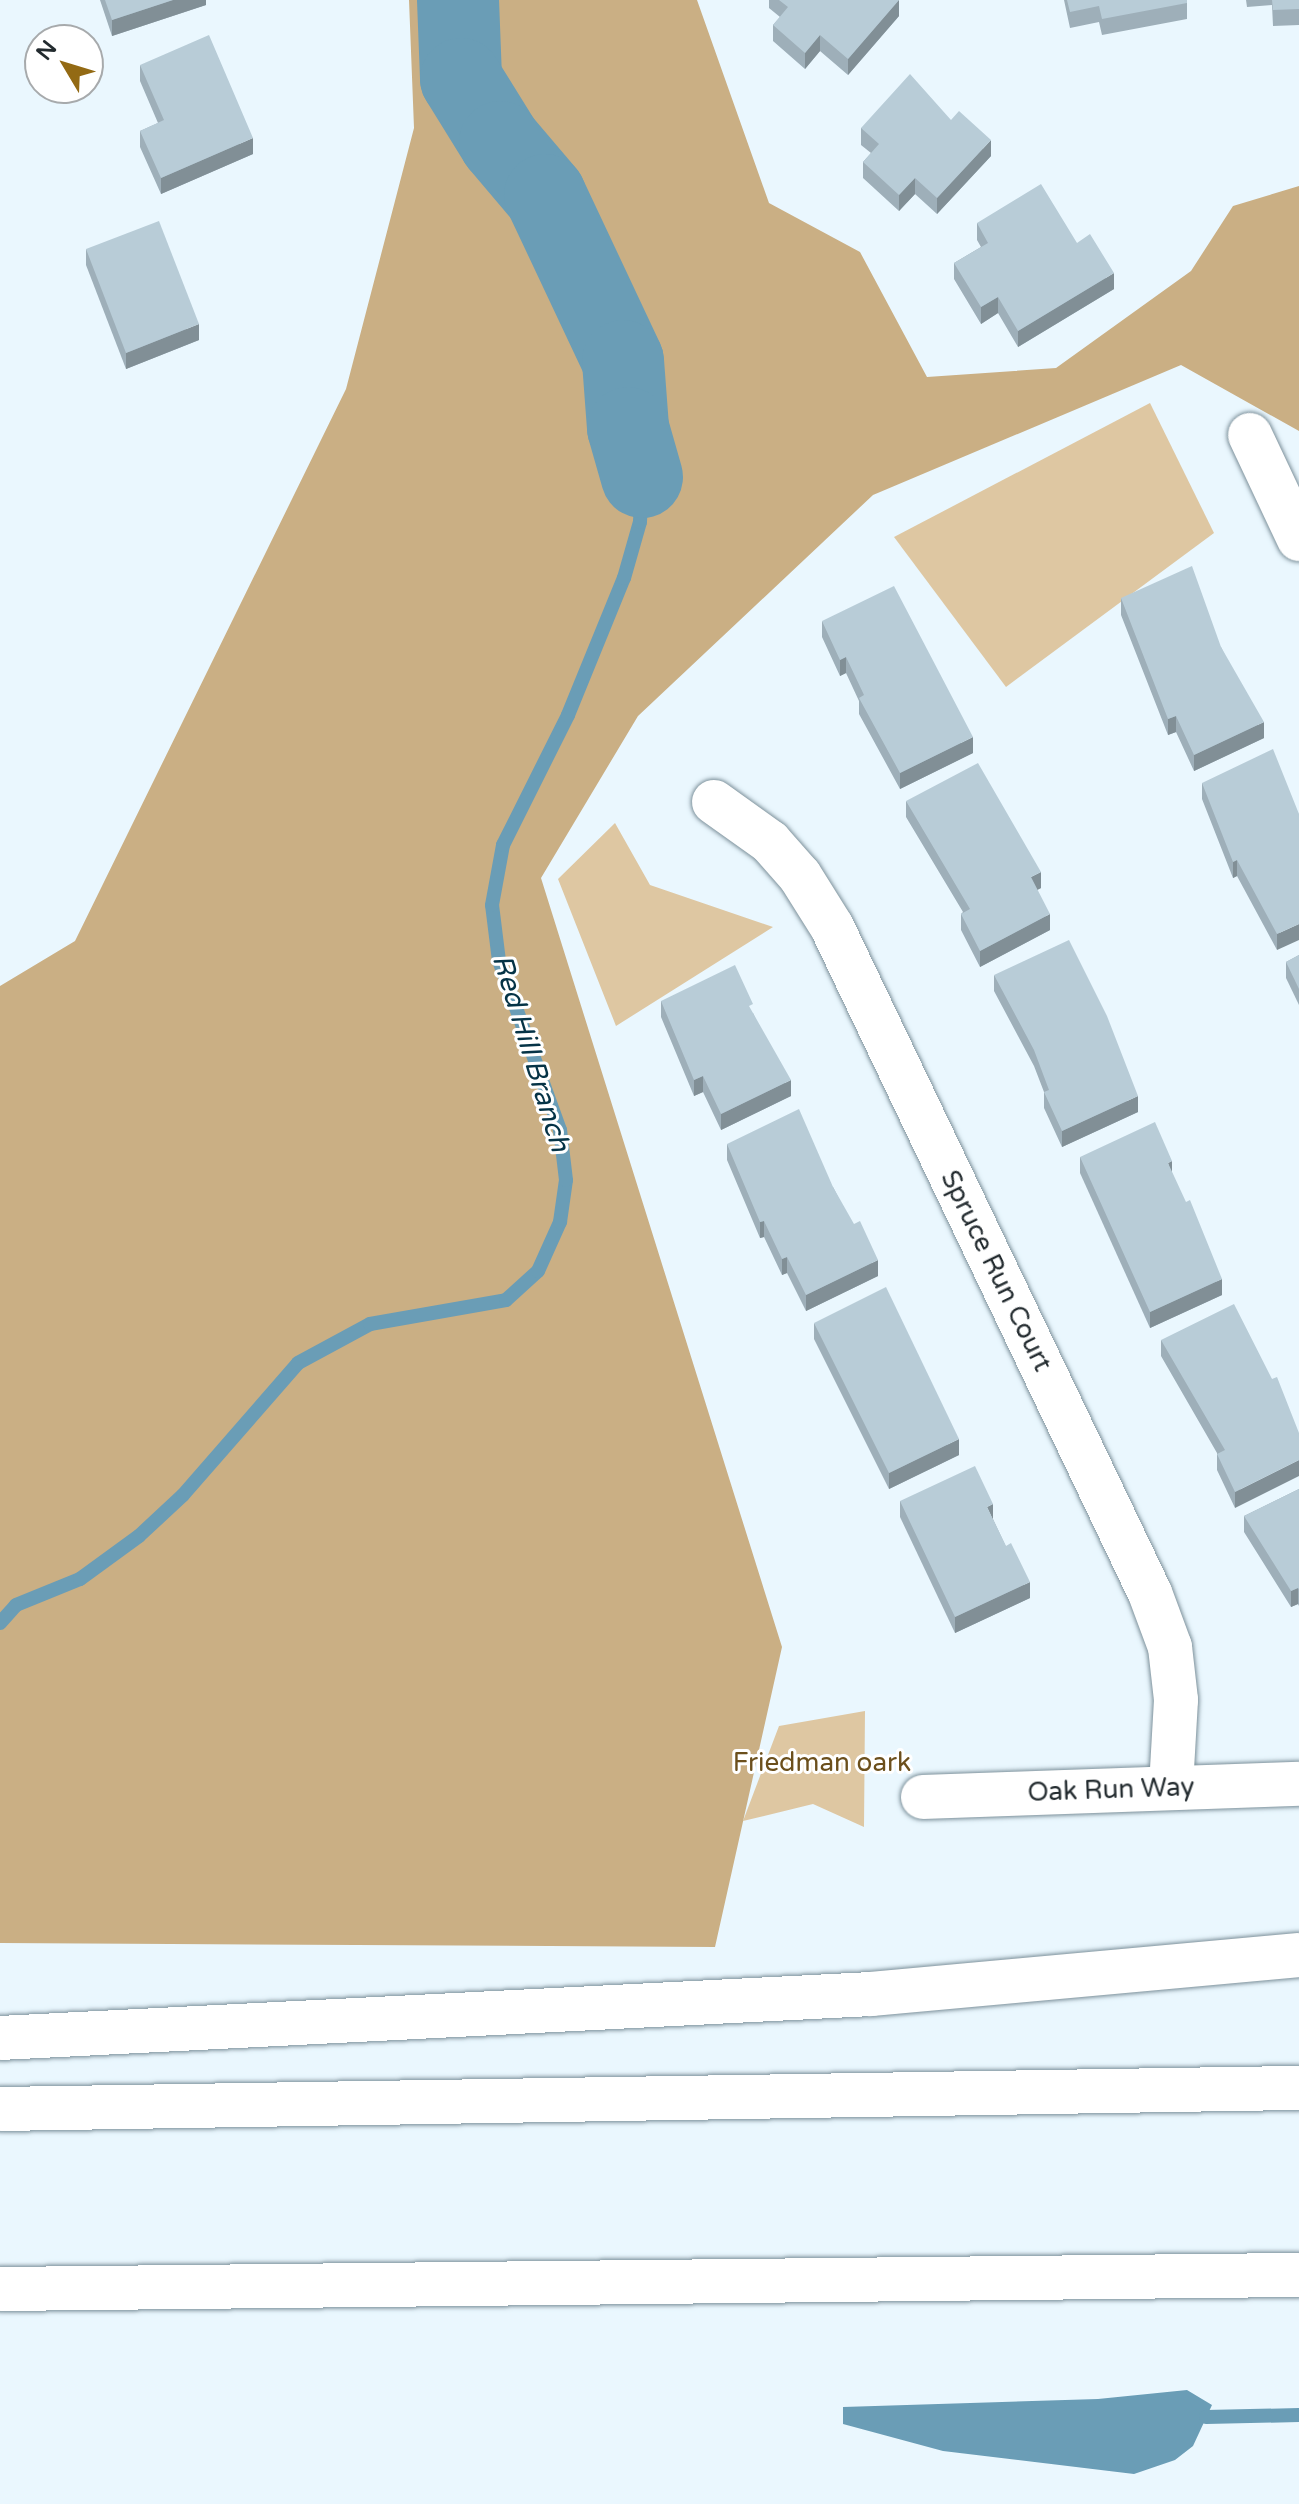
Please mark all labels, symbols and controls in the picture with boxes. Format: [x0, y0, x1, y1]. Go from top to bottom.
north arrow [24, 24, 104, 104]
text: N [31, 35, 62, 65]
water label: Red Hill Branch [485, 950, 577, 1156]
street label: Spruce Run Court [934, 1166, 1058, 1376]
park label: Friedman oark [733, 1747, 911, 1779]
street label: Oak Run Way [1027, 1771, 1195, 1809]

